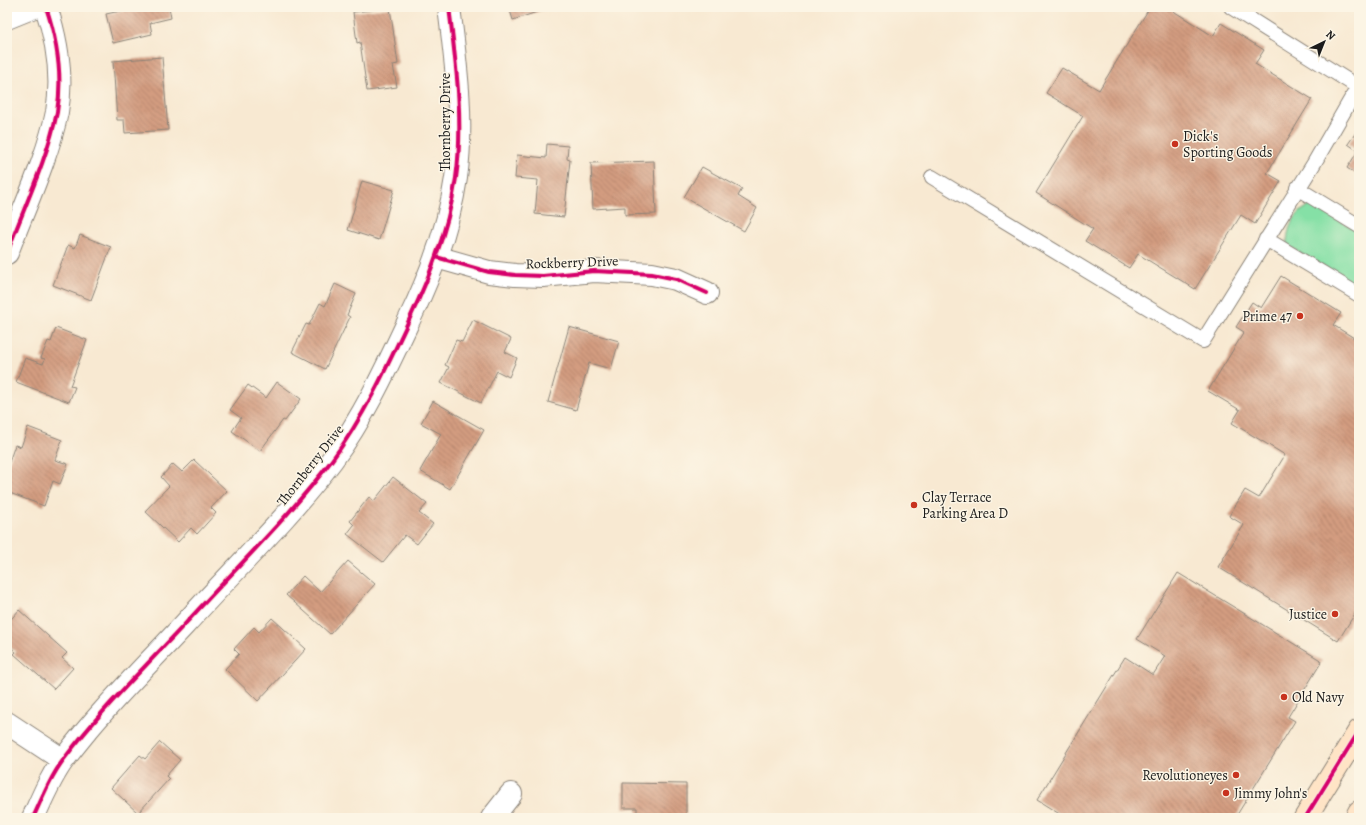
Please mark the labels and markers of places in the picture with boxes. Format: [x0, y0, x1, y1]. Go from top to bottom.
place label: Dick's Sporting Goods [1183, 127, 1272, 162]
marker: Dick's Sporting Goods [1170, 139, 1180, 149]
place label: Prime 47 [1242, 307, 1292, 326]
marker: Prime 47 [1295, 311, 1305, 321]
place label: Clay Terrace Parking Area D [922, 488, 1008, 523]
marker: Clay Terrace Parking Area D [909, 500, 919, 510]
place label: Justice [1289, 605, 1327, 624]
marker: Justice [1330, 609, 1340, 619]
place label: Old Navy [1292, 688, 1345, 707]
marker: Old Navy [1279, 692, 1289, 702]
place label: Revolutioneyes [1142, 766, 1228, 785]
marker: Revolutioneyes [1231, 770, 1241, 780]
place label: Jimmy John's [1234, 784, 1307, 803]
marker: Jimmy John's [1221, 788, 1231, 798]

